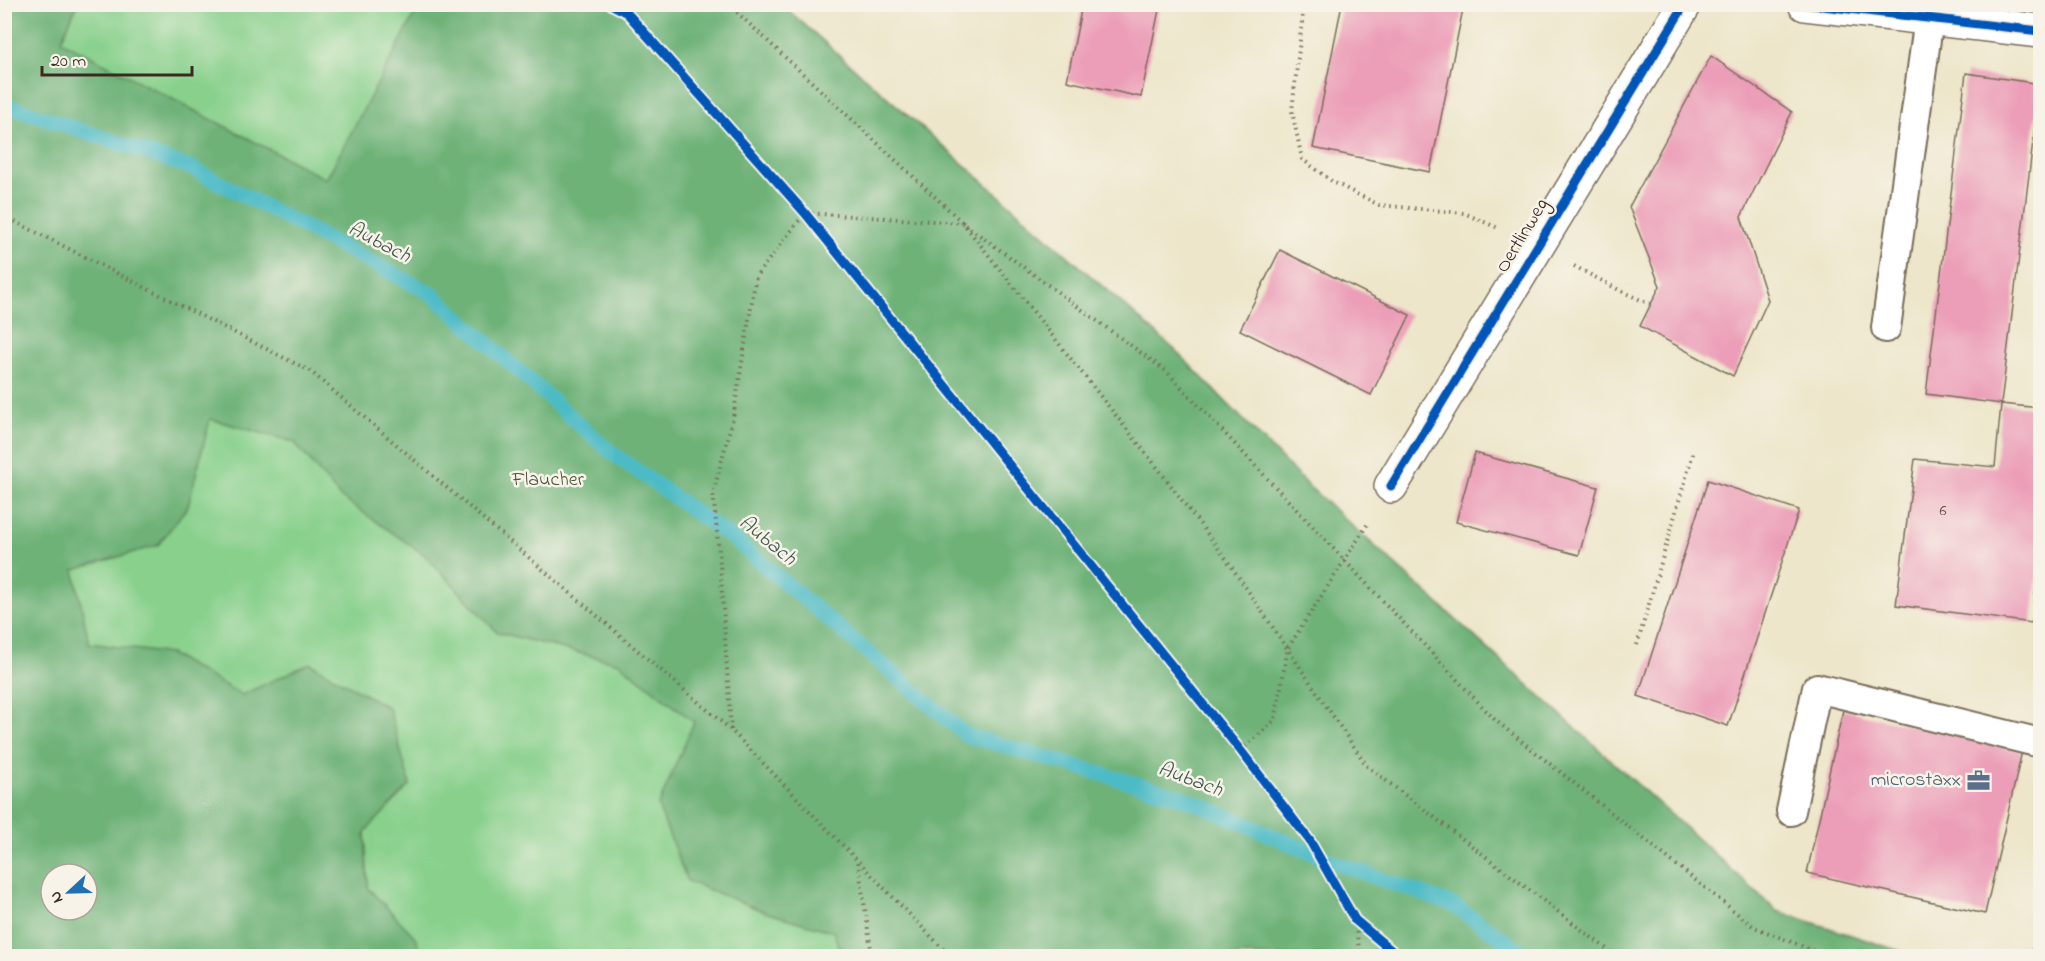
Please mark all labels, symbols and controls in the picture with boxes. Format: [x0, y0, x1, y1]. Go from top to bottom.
scale bar [42, 39, 192, 77]
text: 20 m [51, 49, 86, 75]
street label: Oertlinweg [1489, 193, 1558, 280]
water label: Aubach [343, 215, 416, 272]
park label: Flaucher [511, 466, 585, 495]
house number: 6 [1939, 499, 1947, 523]
water label: Aubach [732, 508, 803, 574]
water label: Aubach [1154, 755, 1227, 806]
place label: microstaxx [1871, 766, 1961, 795]
office icon: microstaxx [1966, 767, 1992, 793]
north arrow [39, 862, 99, 922]
text: N [44, 887, 70, 906]

